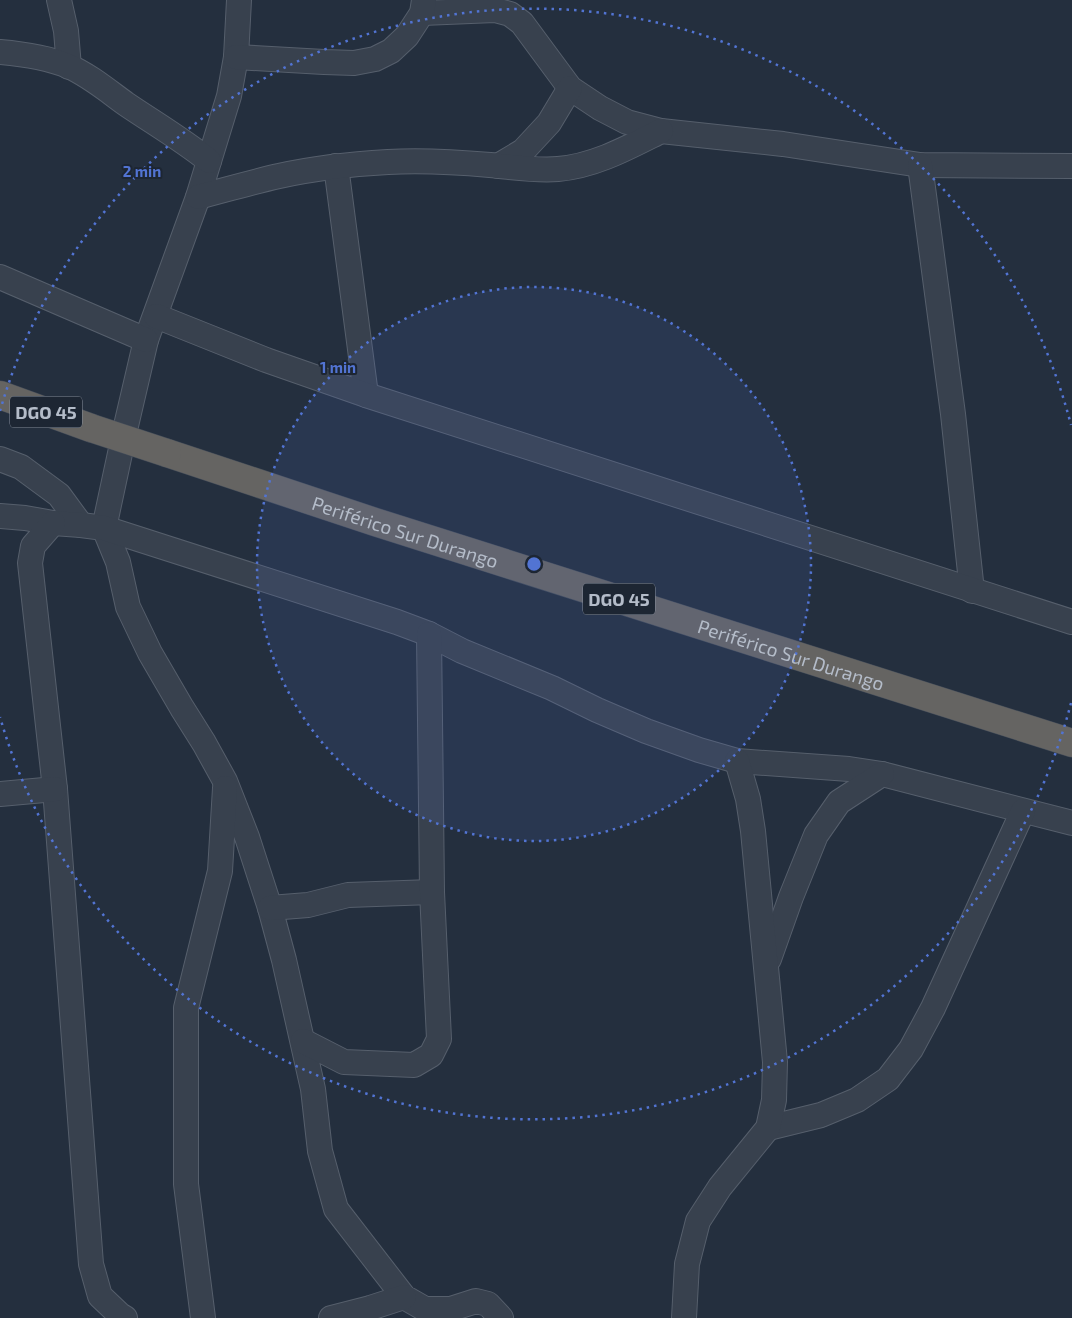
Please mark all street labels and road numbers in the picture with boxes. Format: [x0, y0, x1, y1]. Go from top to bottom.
road number: DGO 45 [10, 397, 82, 428]
street label: Periférico Sur Durango [309, 491, 501, 572]
road number: DGO 45 [583, 584, 655, 614]
street label: Periférico Sur Durango [695, 614, 888, 694]

